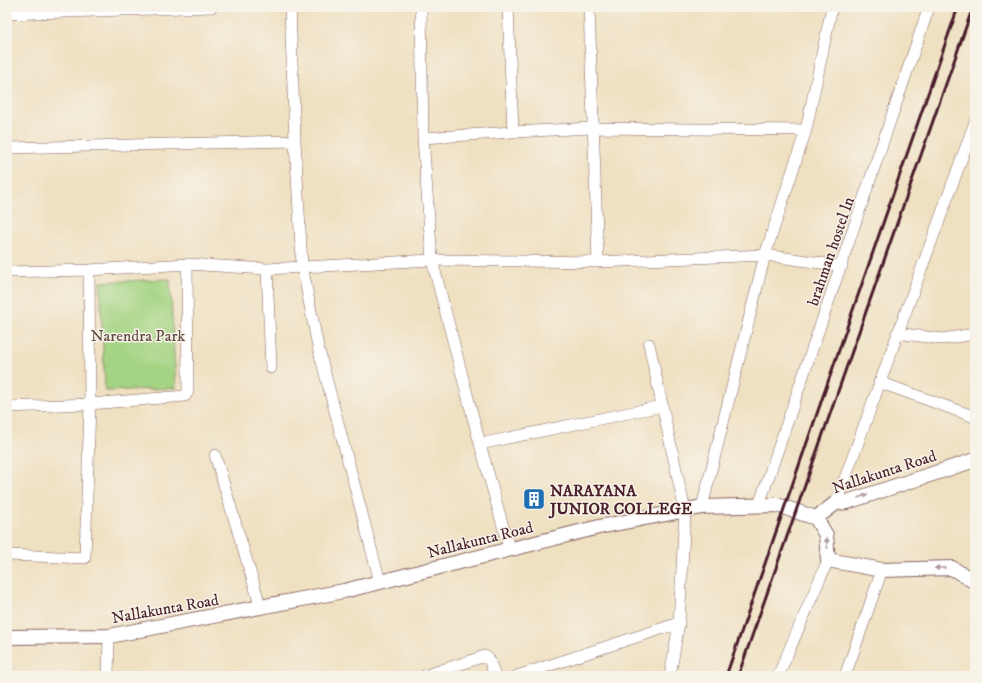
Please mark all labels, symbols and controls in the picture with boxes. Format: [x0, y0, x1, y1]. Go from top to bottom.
street label: brahman hostel ln [803, 194, 859, 308]
park label: Narendra Park [91, 326, 185, 346]
street label: Nallakunta Road [830, 446, 939, 498]
place label: NARAYANA JUNIOR COLLEGE [548, 481, 693, 519]
building icon: NARAYANA JUNIOR COLLEGE [521, 486, 547, 512]
one-way arrow [857, 493, 869, 499]
street label: Nallakunta Road [425, 517, 535, 563]
one-way arrow [823, 537, 830, 549]
one-way arrow [933, 565, 946, 571]
street label: Nallakunta Road [110, 590, 220, 628]

